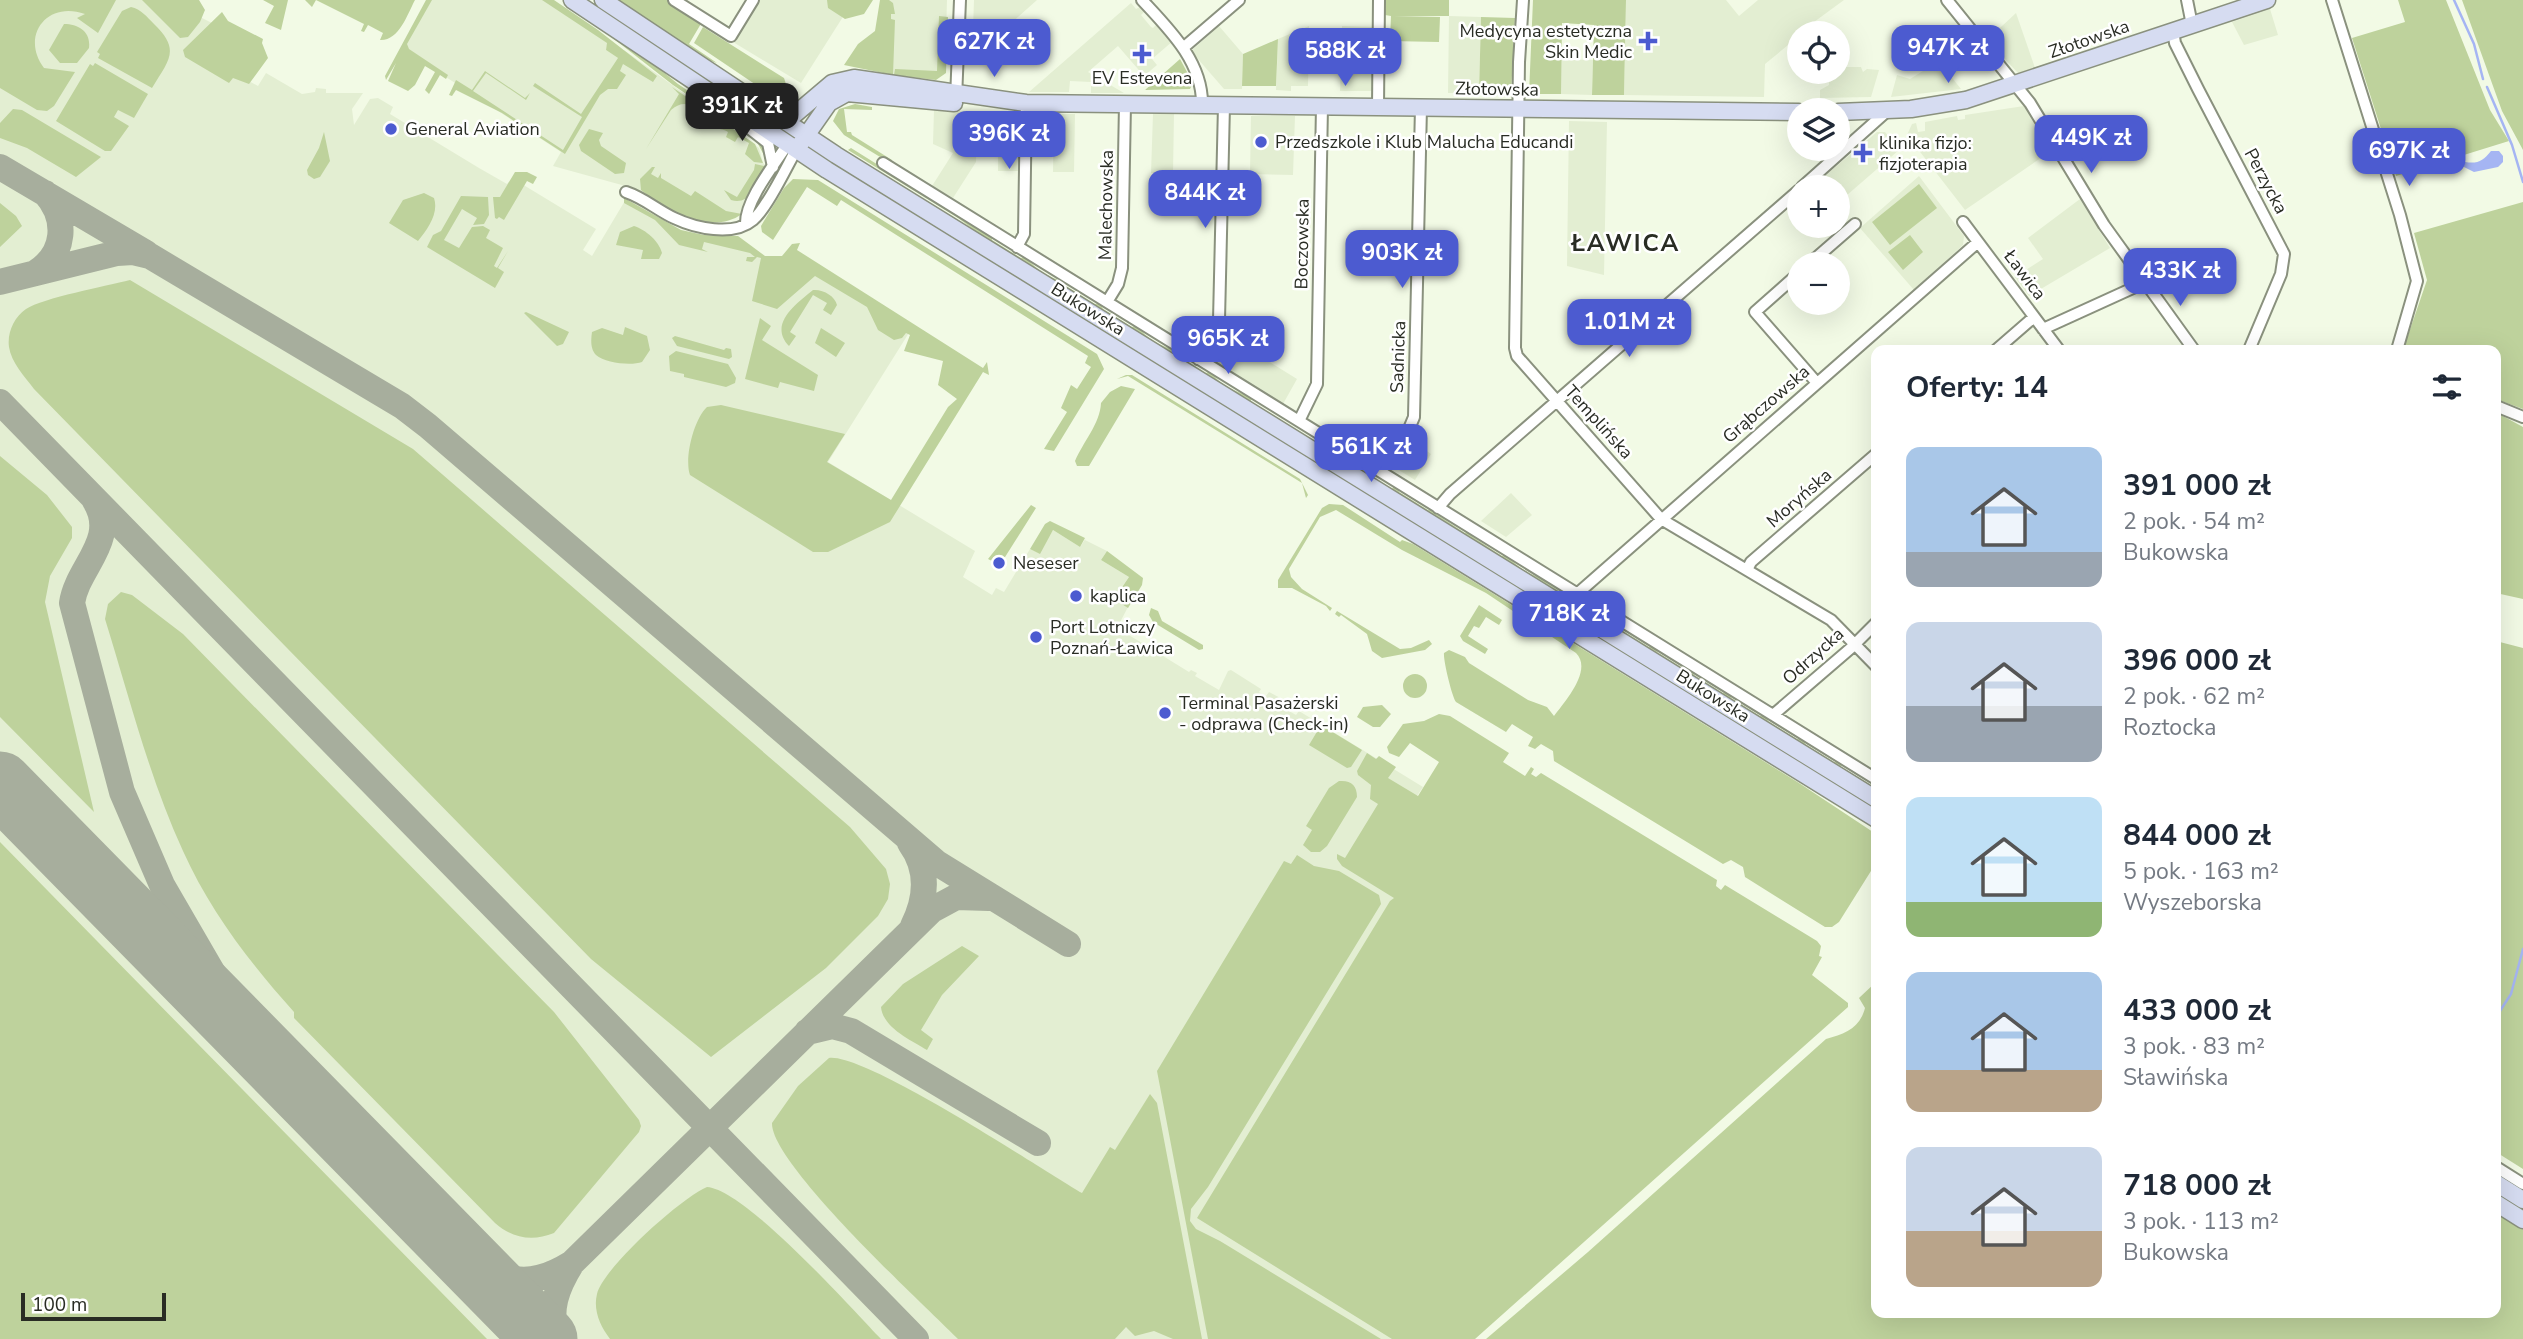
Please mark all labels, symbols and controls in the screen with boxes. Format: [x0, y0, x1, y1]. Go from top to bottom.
street label: Złotowska [2045, 14, 2133, 64]
place label: Medycyna estetyczna Skin Medic [1459, 19, 1632, 64]
pin: 627K zł [929, 20, 1059, 79]
map controls [1787, 21, 1850, 315]
button: locate [1787, 21, 1850, 84]
pin: 947K zł [1883, 25, 2013, 85]
text: 627K zł [953, 26, 1035, 57]
pin: 588K zł [1280, 28, 1410, 88]
marker: Medycyna estetyczna Skin Medic [1638, 31, 1658, 51]
text: 947K zł [1907, 32, 1989, 63]
text: 588K zł [1304, 35, 1386, 66]
marker: EV Estevena [1132, 44, 1152, 64]
place label: EV Estevena [1092, 66, 1192, 90]
street label: Złotowska [1455, 76, 1539, 102]
pin: 391K zł [677, 83, 807, 143]
text: 391K zł [701, 90, 783, 121]
button: layers [1787, 98, 1850, 161]
pin: 396K zł [944, 111, 1074, 171]
pin: 449K zł [2026, 116, 2156, 175]
place label: General Aviation [405, 117, 540, 141]
text: 396K zł [968, 118, 1050, 149]
marker: General Aviation [383, 121, 399, 137]
text: 449K zł [2050, 122, 2132, 153]
pin: 697K zł [2344, 128, 2474, 188]
place label: Przedszkole i Klub Malucha Educandi [1275, 130, 1573, 154]
place label: klinika fizjo: fizjoterapia [1879, 131, 1972, 176]
marker: Przedszkole i Klub Malucha Educandi [1253, 134, 1269, 150]
text: 697K zł [2368, 135, 2450, 166]
marker: klinika fizjo: fizjoterapia [1853, 143, 1873, 163]
street label: Perzycka [2239, 144, 2293, 218]
street label: Malechowska [1093, 150, 1119, 260]
pin: 844K zł [1140, 170, 1270, 230]
button: + [1787, 175, 1850, 238]
text: 844K zł [1164, 177, 1246, 208]
street label: Boczowska [1289, 198, 1315, 290]
district label: ŁAWICA [1571, 227, 1680, 259]
pin: 903K zł [1337, 230, 1467, 290]
text: 903K zł [1361, 237, 1443, 268]
street label: Ławica [1998, 244, 2052, 305]
pin: 433K zł [2115, 248, 2245, 308]
button: − [1787, 252, 1850, 315]
text: 433K zł [2139, 255, 2221, 286]
street label: Bukowska [1046, 277, 1130, 341]
pin: 1.01M zł [1557, 300, 1701, 359]
text: 1.01M zł [1583, 306, 1675, 337]
pin: 965K zł [1163, 316, 1293, 376]
street label: Sadnicka [1385, 320, 1411, 394]
text: 965K zł [1187, 323, 1269, 354]
street label: Grąbczowska [1717, 360, 1815, 448]
text: Oferty: 14 [1906, 367, 2048, 408]
icon: filters [2428, 368, 2466, 406]
street label: Templińska [1559, 380, 1639, 464]
pin: 561K zł [1306, 424, 1436, 484]
text: 561K zł [1330, 431, 1412, 462]
street label: Moryńska [1761, 463, 1837, 533]
text: 391 000 zł [2123, 465, 2271, 506]
icon: home [1962, 475, 2046, 559]
text: 2 pok. · 54 m² [2123, 506, 2265, 537]
text: Bukowska [2123, 537, 2229, 568]
place label: Neseser [1013, 551, 1079, 575]
marker: Neseser [991, 555, 1007, 571]
place label: kaplica [1090, 584, 1146, 608]
marker: kaplica [1068, 588, 1084, 604]
pin: 718K zł [1504, 592, 1634, 651]
text: 718K zł [1528, 598, 1610, 629]
place label: Port Lotniczy Poznań-Ławica [1050, 615, 1173, 660]
street label: Odrzycka [1777, 622, 1849, 690]
marker: Port Lotniczy Poznań-Ławica [1028, 629, 1044, 645]
text: 396 000 zł [2123, 640, 2271, 681]
icon: home [1962, 650, 2046, 734]
street label: Bukowska [1671, 664, 1755, 728]
text: 2 pok. · 62 m² [2123, 681, 2265, 712]
place label: Terminal Pasażerski - odprawa (Check-in) [1179, 691, 1349, 736]
marker: Terminal Pasażerski - odprawa (Check-in) [1157, 705, 1173, 721]
text: Roztocka [2123, 712, 2216, 743]
text: 844 000 zł [2123, 815, 2271, 856]
icon: home [1962, 825, 2046, 909]
text: 5 pok. · 163 m² [2123, 856, 2279, 887]
text: Wyszeborska [2123, 887, 2262, 918]
text: 433 000 zł [2123, 990, 2271, 1031]
icon: home [1962, 1000, 2046, 1084]
text: 3 pok. · 83 m² [2123, 1031, 2265, 1062]
text: Sławińska [2123, 1062, 2228, 1093]
text: 718 000 zł [2123, 1165, 2271, 1206]
icon: home [1962, 1175, 2046, 1259]
text: 3 pok. · 113 m² [2123, 1206, 2279, 1237]
text: Bukowska [2123, 1237, 2229, 1268]
scale bar [21, 1290, 166, 1322]
text: 100 m [32, 1292, 87, 1318]

